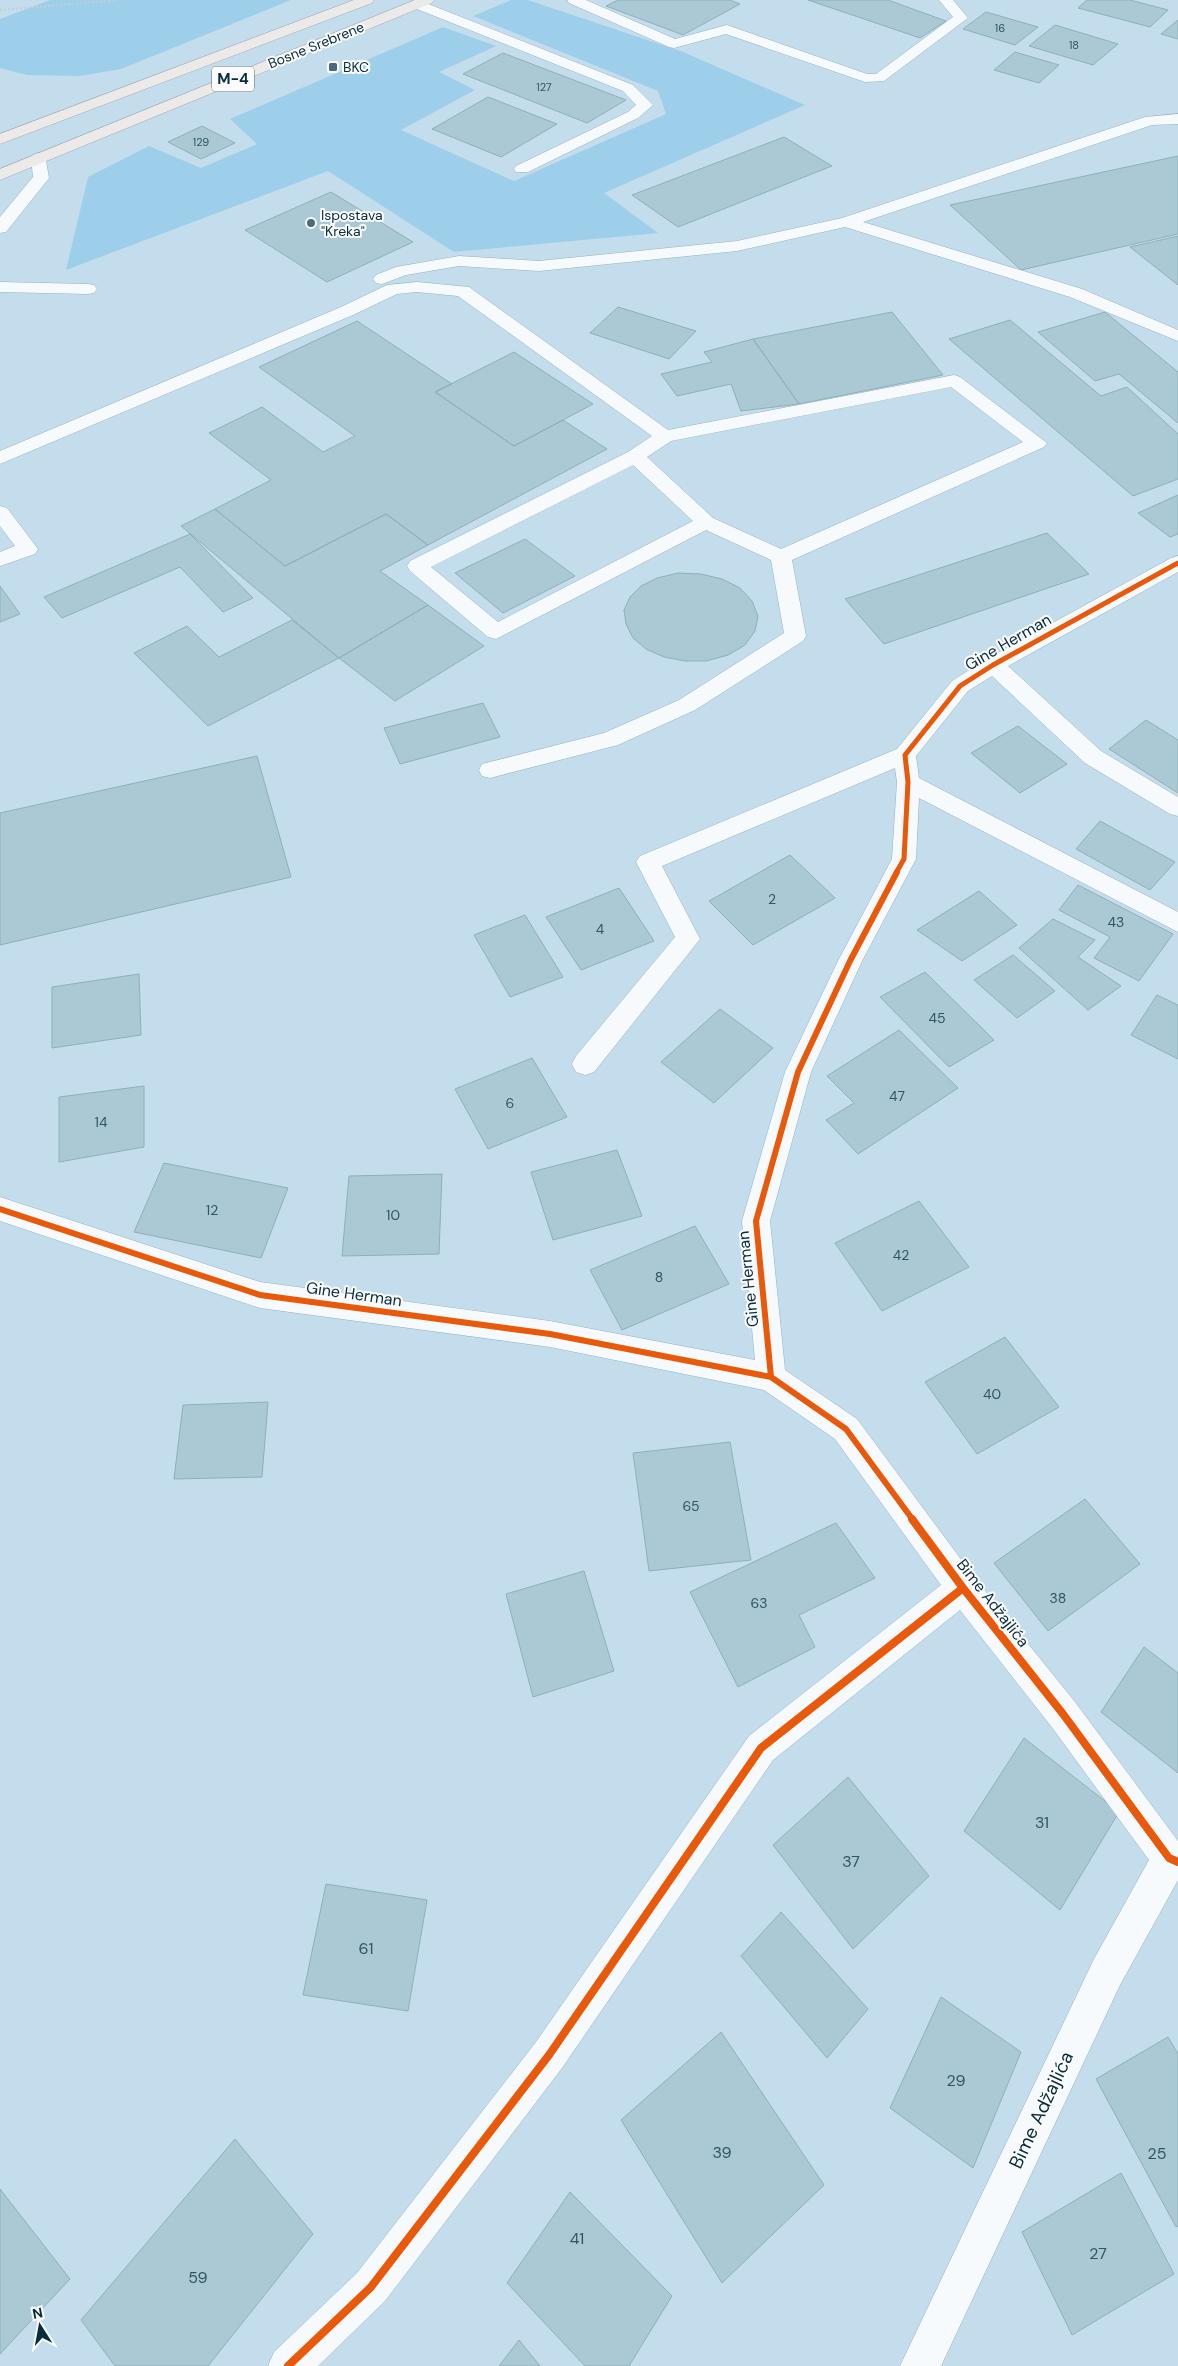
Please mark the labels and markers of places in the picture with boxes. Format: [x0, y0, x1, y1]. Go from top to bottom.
place label: BKC [343, 58, 369, 76]
marker: BKC [327, 61, 339, 73]
place label: Ispostava "Kreka" [321, 206, 383, 240]
marker: Ispostava "Kreka" [305, 217, 317, 229]

